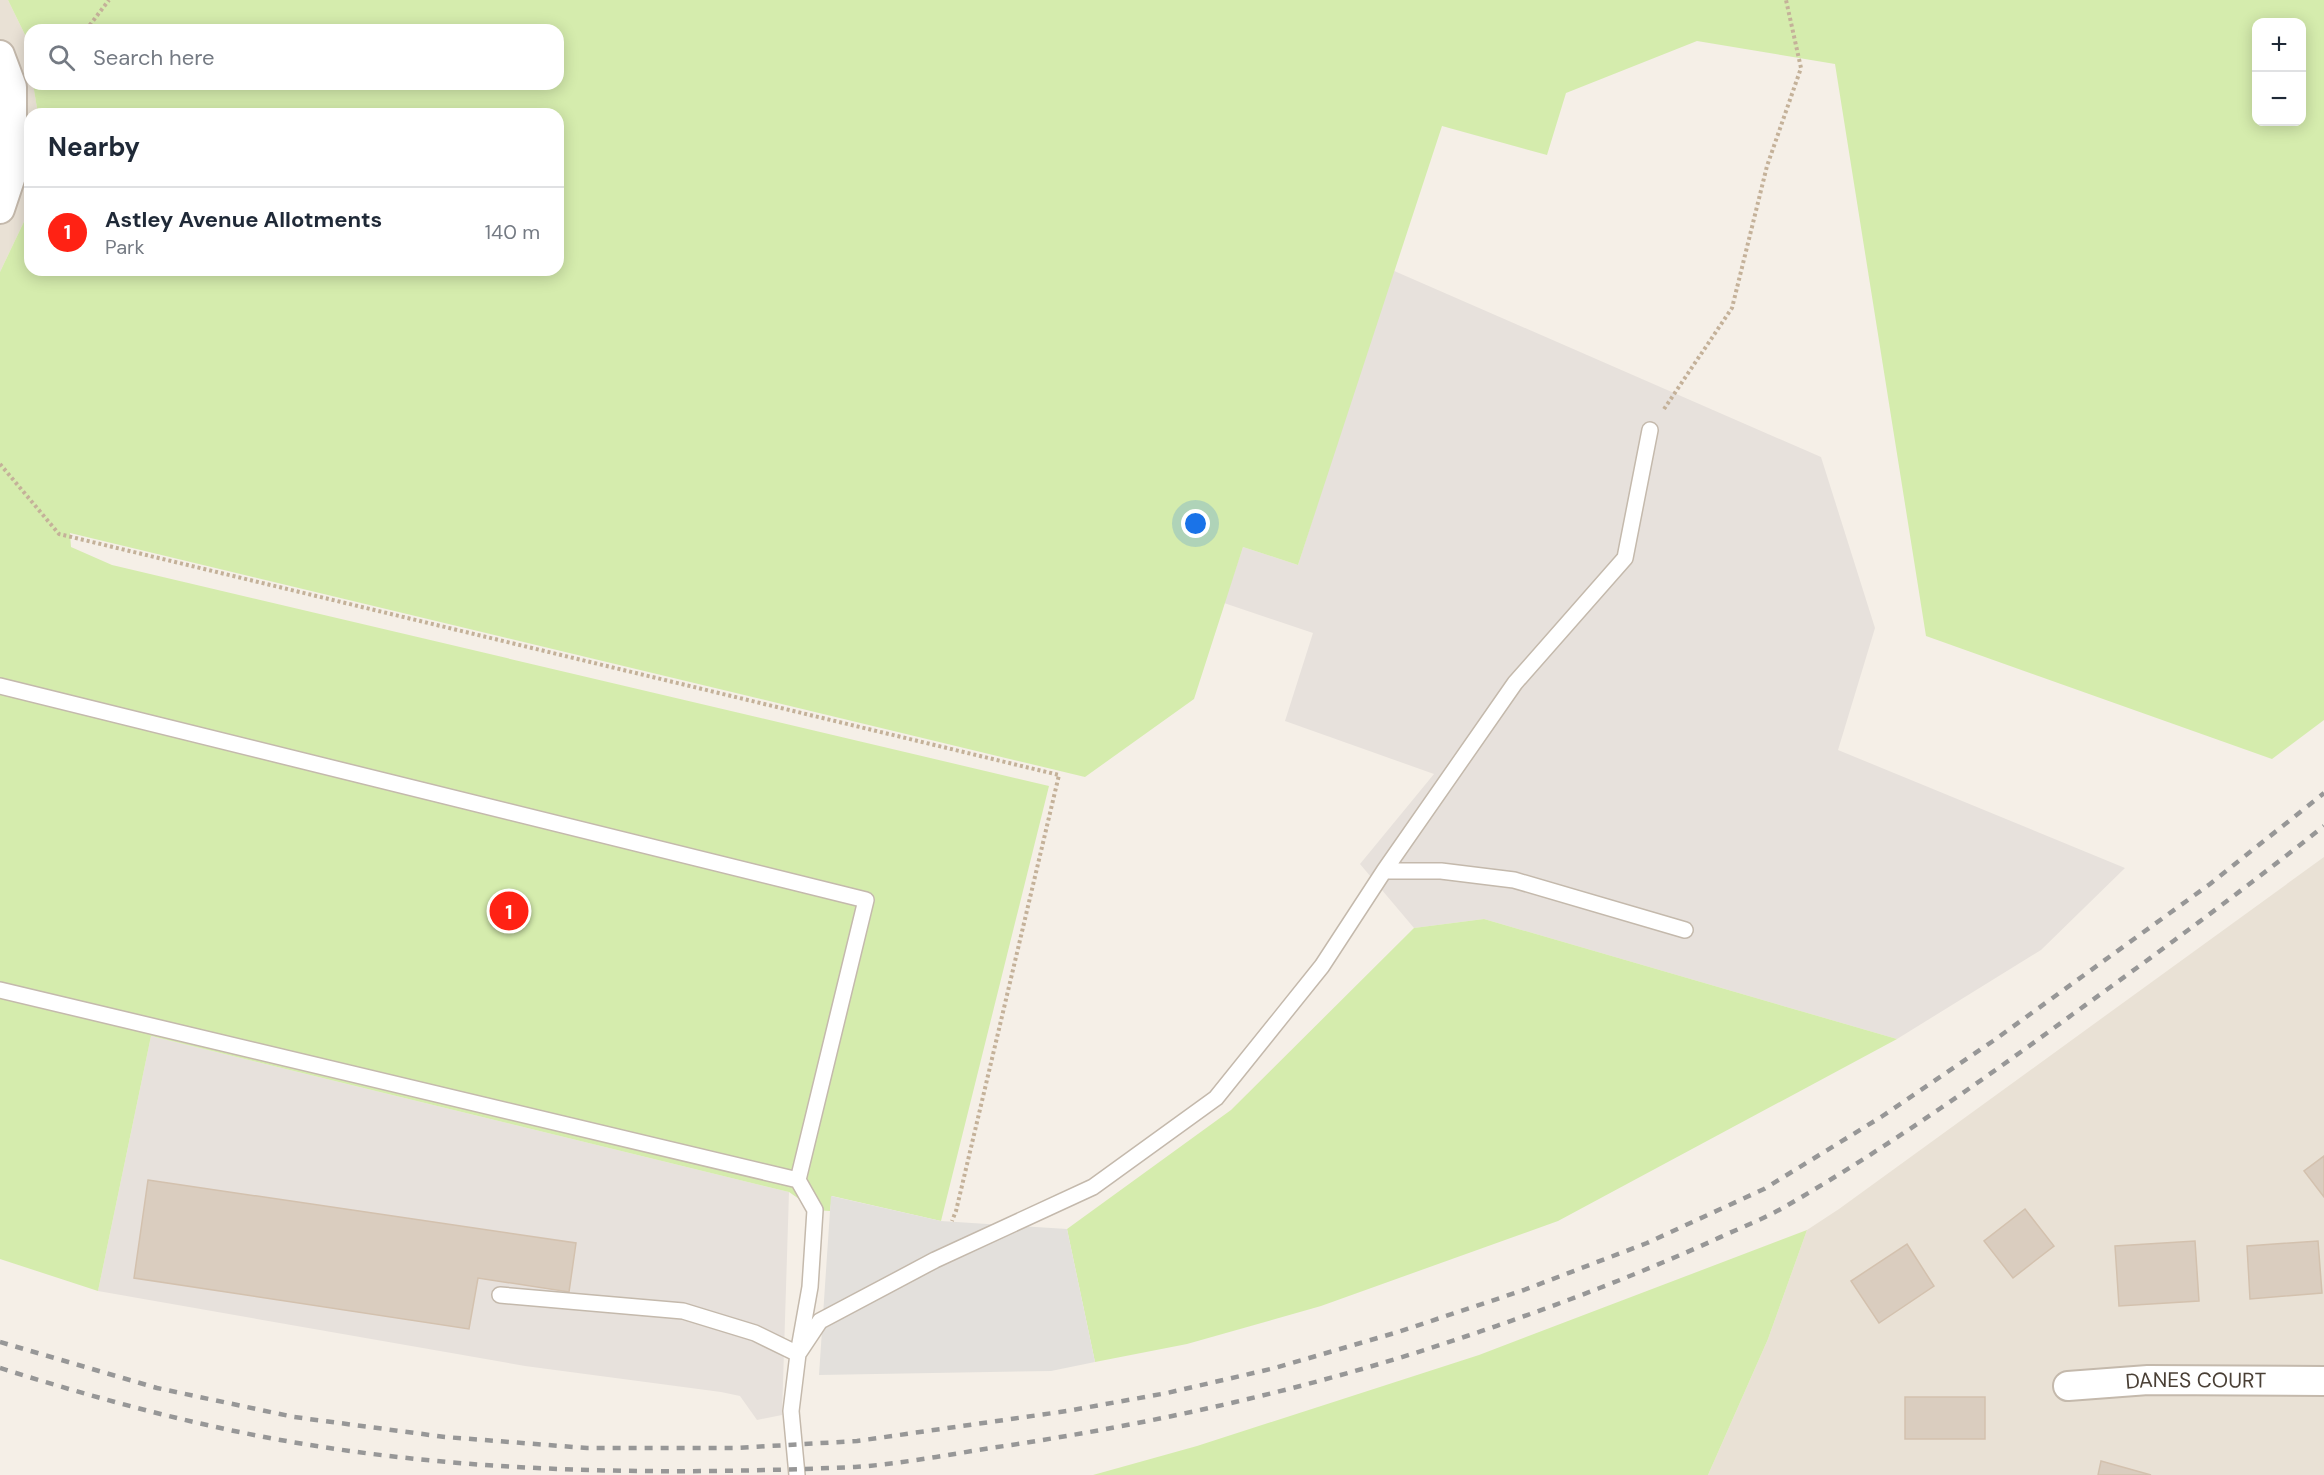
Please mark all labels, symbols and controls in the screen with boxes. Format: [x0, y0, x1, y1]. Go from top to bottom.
map controls [2252, 18, 2306, 126]
button: + [2252, 18, 2306, 72]
search box [24, 24, 564, 90]
icon: search [45, 41, 78, 74]
text: Search here [93, 43, 214, 72]
button: − [2252, 72, 2306, 126]
text: Nearby [48, 130, 140, 164]
text: Astley Avenue Allotments [105, 205, 382, 234]
text: 1 [64, 219, 71, 245]
text: 140 m [485, 219, 540, 245]
text: Park [105, 234, 145, 260]
your location [1181, 509, 1210, 538]
pin: 1 [490, 888, 528, 934]
street label: DANES COURT [2124, 1366, 2267, 1396]

